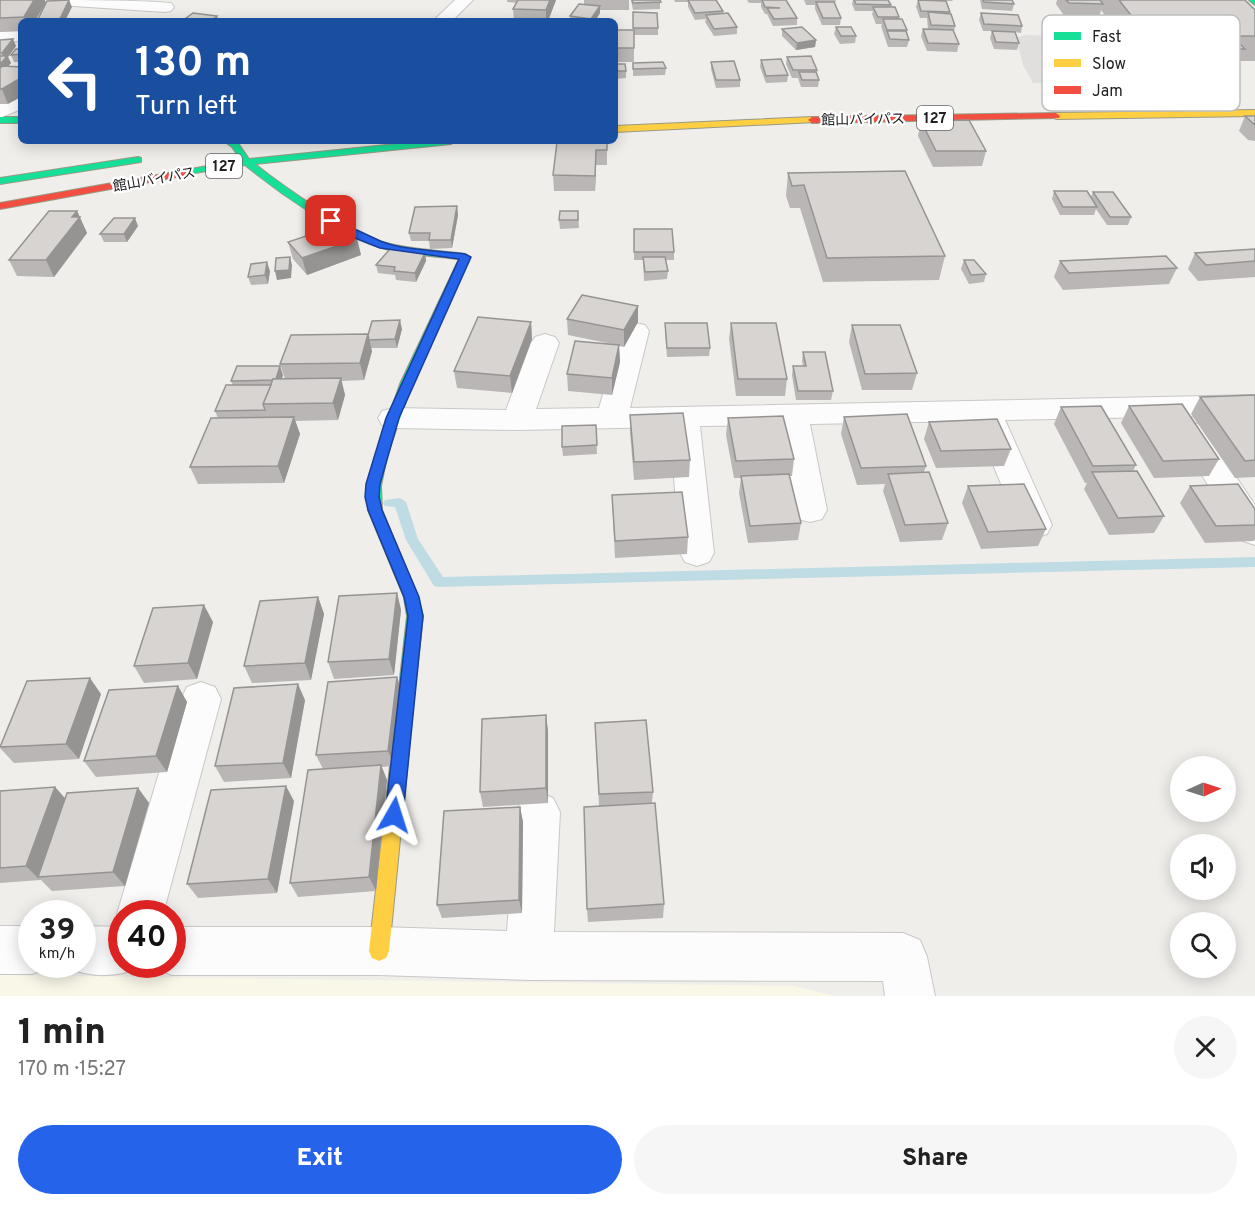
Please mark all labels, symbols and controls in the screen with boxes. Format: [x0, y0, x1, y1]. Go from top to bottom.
legend [1042, 15, 1240, 111]
text: Fast [1092, 28, 1122, 48]
text: 130 m [135, 38, 251, 91]
icon: left [36, 42, 114, 120]
text: Slow [1092, 55, 1126, 75]
text: Jam [1092, 82, 1123, 102]
text: Turn left [135, 90, 237, 124]
road number: 127 [917, 106, 953, 130]
street label: 館山バイパス [821, 111, 905, 130]
road number: 127 [206, 154, 242, 178]
street label: 館山バイパス [112, 165, 197, 196]
pin [305, 195, 356, 246]
icon: arrive [314, 204, 347, 237]
north arrow [1170, 756, 1236, 822]
map controls [1170, 756, 1236, 978]
position arrow [362, 783, 426, 847]
button: sound [1170, 834, 1236, 900]
speed limit sign: 40 [108, 900, 186, 978]
button: search [1170, 912, 1236, 978]
text: 39 [39, 913, 75, 950]
text: km/h [39, 945, 75, 964]
text: 1 min [18, 1011, 106, 1057]
button: close [1174, 1016, 1237, 1079]
text: 170 m · 15:27 [18, 1057, 126, 1083]
button: Exit [18, 1125, 622, 1194]
button: Share [634, 1125, 1237, 1194]

